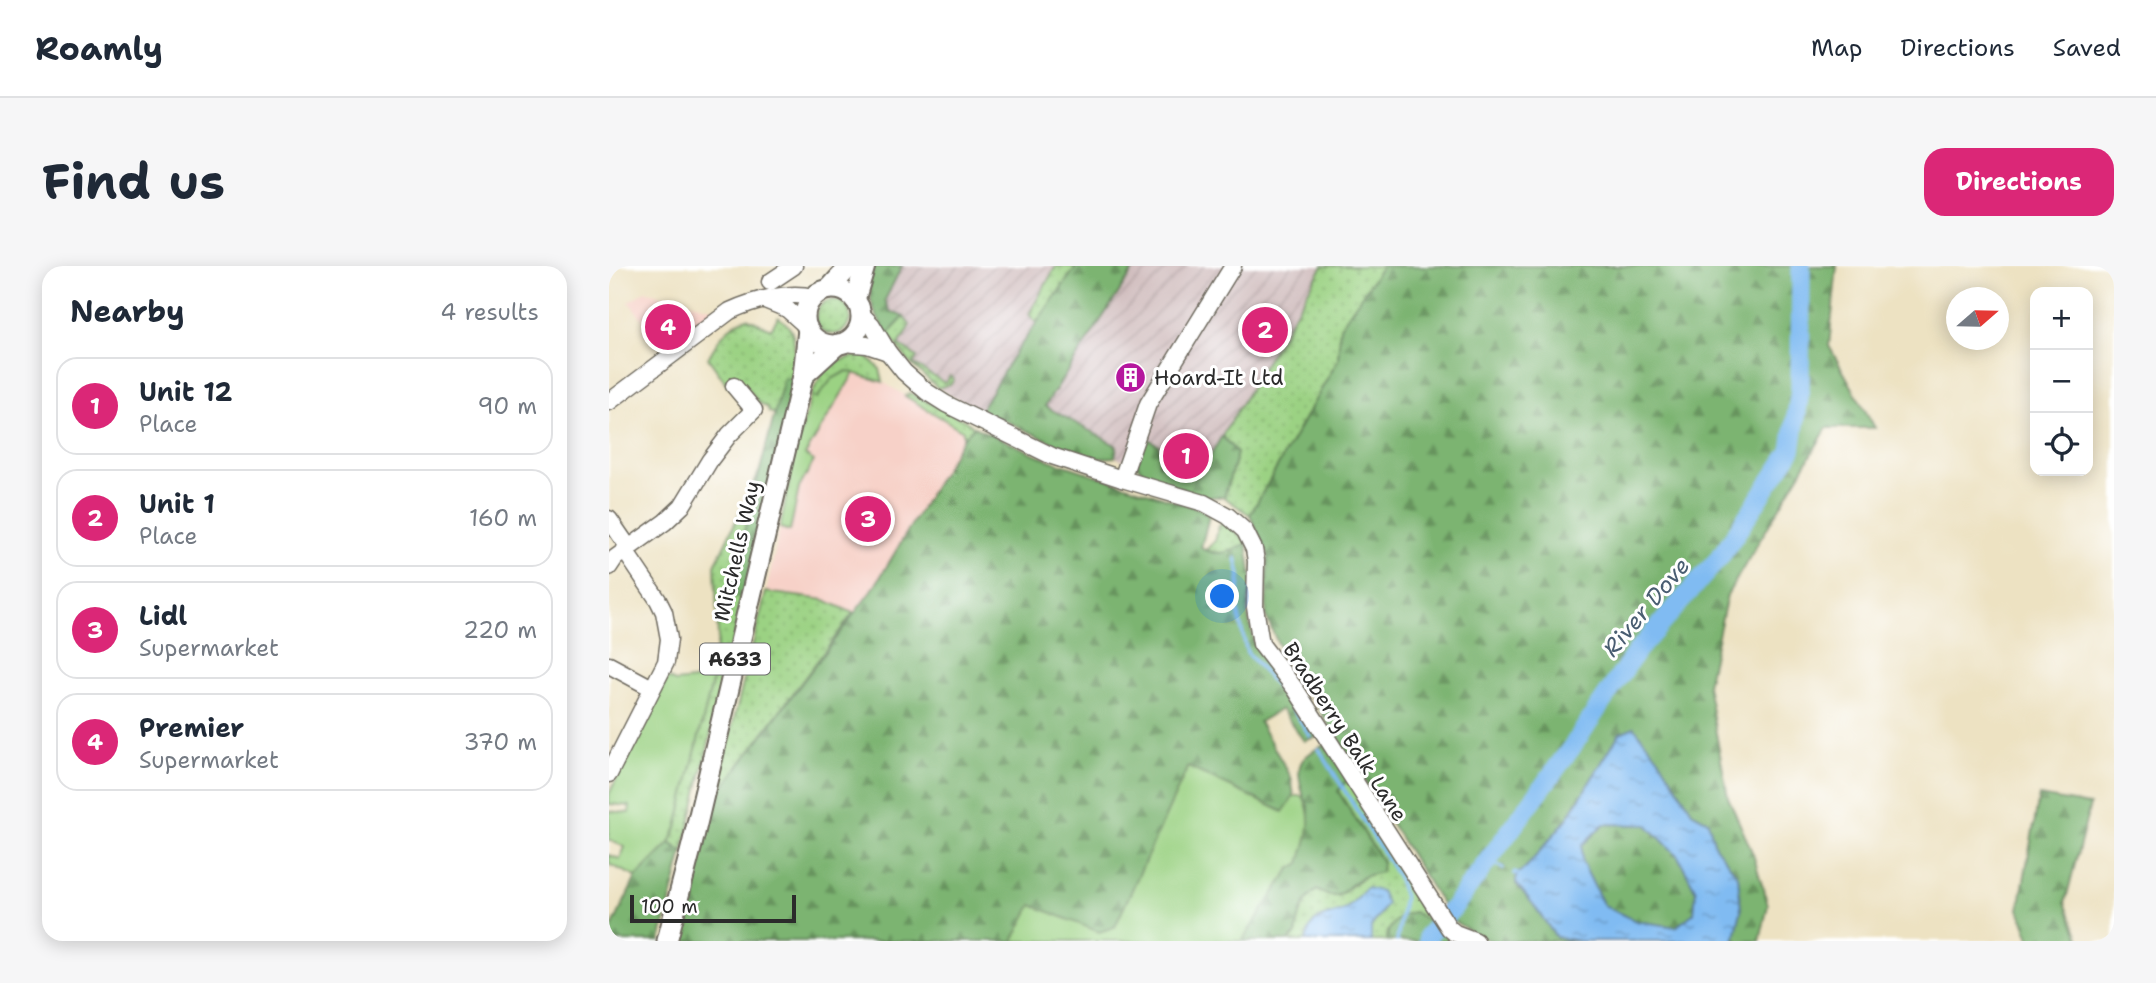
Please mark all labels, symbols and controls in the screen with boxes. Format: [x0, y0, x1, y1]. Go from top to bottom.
text: Roamly [35, 26, 163, 71]
text: Map [1811, 32, 1862, 64]
text: Directions [1900, 32, 2015, 64]
text: Saved [2053, 32, 2121, 64]
button: Directions [1924, 148, 2114, 216]
text: Find us [42, 149, 225, 215]
north arrow [1946, 287, 2009, 350]
map controls [2030, 287, 2093, 476]
button: + [2030, 287, 2093, 350]
text: Nearby [70, 291, 185, 332]
text: 4 results [440, 297, 539, 327]
pin: 4 [645, 301, 691, 353]
pin: 2 [1242, 304, 1288, 356]
button: − [2030, 350, 2093, 413]
building icon: Hoard-It Ltd [1114, 361, 1148, 395]
place label: Hoard-It Ltd [1154, 364, 1284, 392]
text: Unit 12 [139, 374, 232, 409]
text: 1 [90, 391, 100, 421]
text: 90 m [477, 391, 537, 421]
text: Place [139, 409, 198, 439]
button: locate [2030, 413, 2093, 476]
pin: 1 [1163, 430, 1209, 482]
street label: Mitchells Way [707, 478, 767, 624]
text: Unit 1 [139, 486, 215, 521]
pin: 3 [845, 493, 891, 545]
text: 2 [87, 503, 103, 533]
text: 160 m [469, 503, 537, 533]
text: Place [139, 521, 198, 551]
water label: River Dove [1596, 551, 1696, 663]
your location [1205, 579, 1239, 613]
text: Lidl [139, 598, 187, 633]
text: 3 [87, 615, 103, 645]
text: 220 m [463, 615, 537, 645]
text: Supermarket [139, 633, 279, 663]
street label: Bradberry Balk Lane [1276, 637, 1414, 827]
road number: A633 [700, 644, 770, 674]
text: Premier [139, 710, 244, 745]
text: 4 [87, 727, 103, 757]
text: 370 m [464, 727, 537, 757]
text: Supermarket [139, 745, 279, 775]
scale bar [630, 892, 796, 924]
text: 100 m [641, 894, 698, 919]

